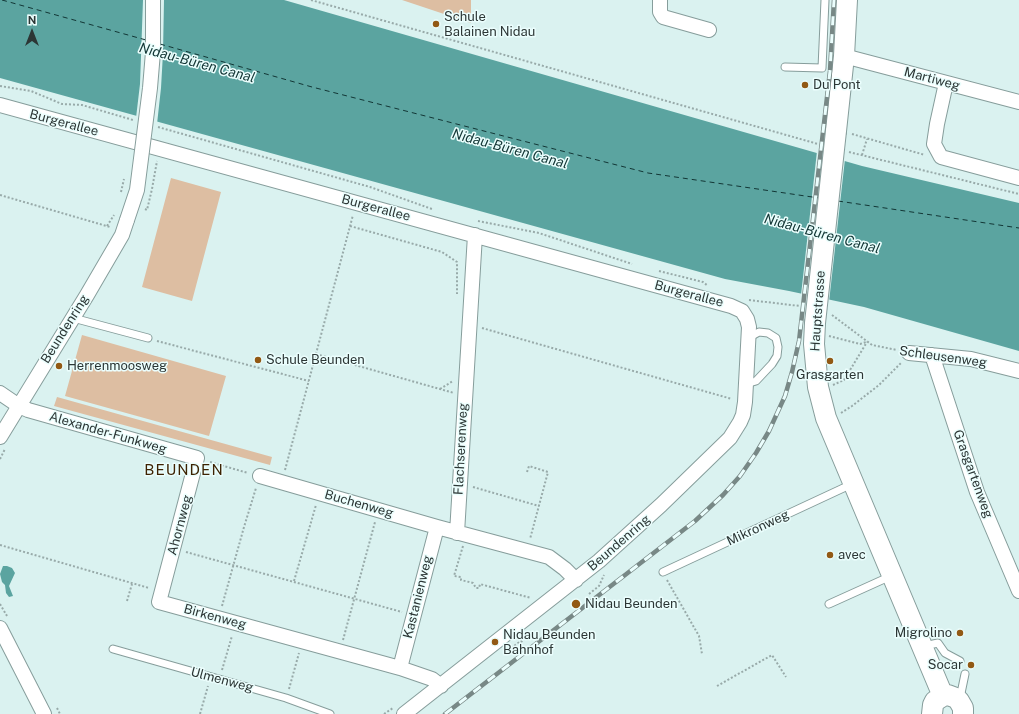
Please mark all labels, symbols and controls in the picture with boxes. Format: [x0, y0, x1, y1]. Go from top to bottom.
place label: Schule Balainen Nidau [444, 9, 535, 40]
north arrow [12, 12, 52, 52]
text: N [28, 14, 36, 26]
marker: Schule Balainen Nidau [431, 19, 441, 29]
water label: Nidau-Büren Canal [137, 39, 257, 87]
street label: Martiweg [902, 64, 962, 94]
place label: Du Pont [813, 77, 861, 93]
marker: Du Pont [800, 80, 810, 90]
street label: Burgerallee [28, 106, 100, 140]
water label: Nidau-Büren Canal [450, 125, 570, 173]
street label: Burgerallee [340, 191, 412, 225]
water label: Nidau-Büren Canal [762, 210, 882, 258]
street label: Hauptstrasse [807, 270, 829, 352]
street label: Burgerallee [653, 277, 725, 311]
street label: Beundenring [38, 292, 92, 366]
street label: Schleusenweg [898, 343, 988, 371]
place label: Schule Beunden [266, 352, 365, 368]
marker: Schule Beunden [253, 355, 263, 365]
marker: Grasgarten [825, 356, 835, 366]
place label: Herrenmoosweg [67, 358, 167, 374]
marker: Herrenmoosweg [54, 361, 64, 371]
place label: Grasgarten [796, 367, 864, 383]
street label: Flachserenweg [451, 403, 471, 495]
street label: Alexander-Funkweg [47, 409, 169, 457]
street label: Grasgartenweg [950, 428, 996, 520]
district label: BEUNDEN [144, 461, 224, 479]
street label: Buchenweg [323, 487, 395, 521]
street label: Ahornweg [164, 493, 196, 557]
street label: Mikronweg [724, 507, 792, 549]
street label: Beundenring [585, 512, 653, 574]
place label: avec [838, 547, 866, 563]
marker: avec [825, 550, 835, 560]
street label: Kastanienweg [400, 554, 436, 640]
place label: Nidau Beunden [585, 596, 678, 612]
marker: Nidau Beunden [570, 598, 582, 610]
street label: Birkenweg [182, 601, 248, 633]
place label: Migrolino [895, 625, 952, 641]
place label: Nidau Beunden Bahnhof [503, 627, 596, 658]
marker: Migrolino [955, 628, 965, 638]
marker: Nidau Beunden Bahnhof [490, 637, 500, 647]
place label: Socar [928, 657, 963, 673]
marker: Socar [966, 660, 976, 670]
street label: Ulmenweg [189, 664, 255, 696]

